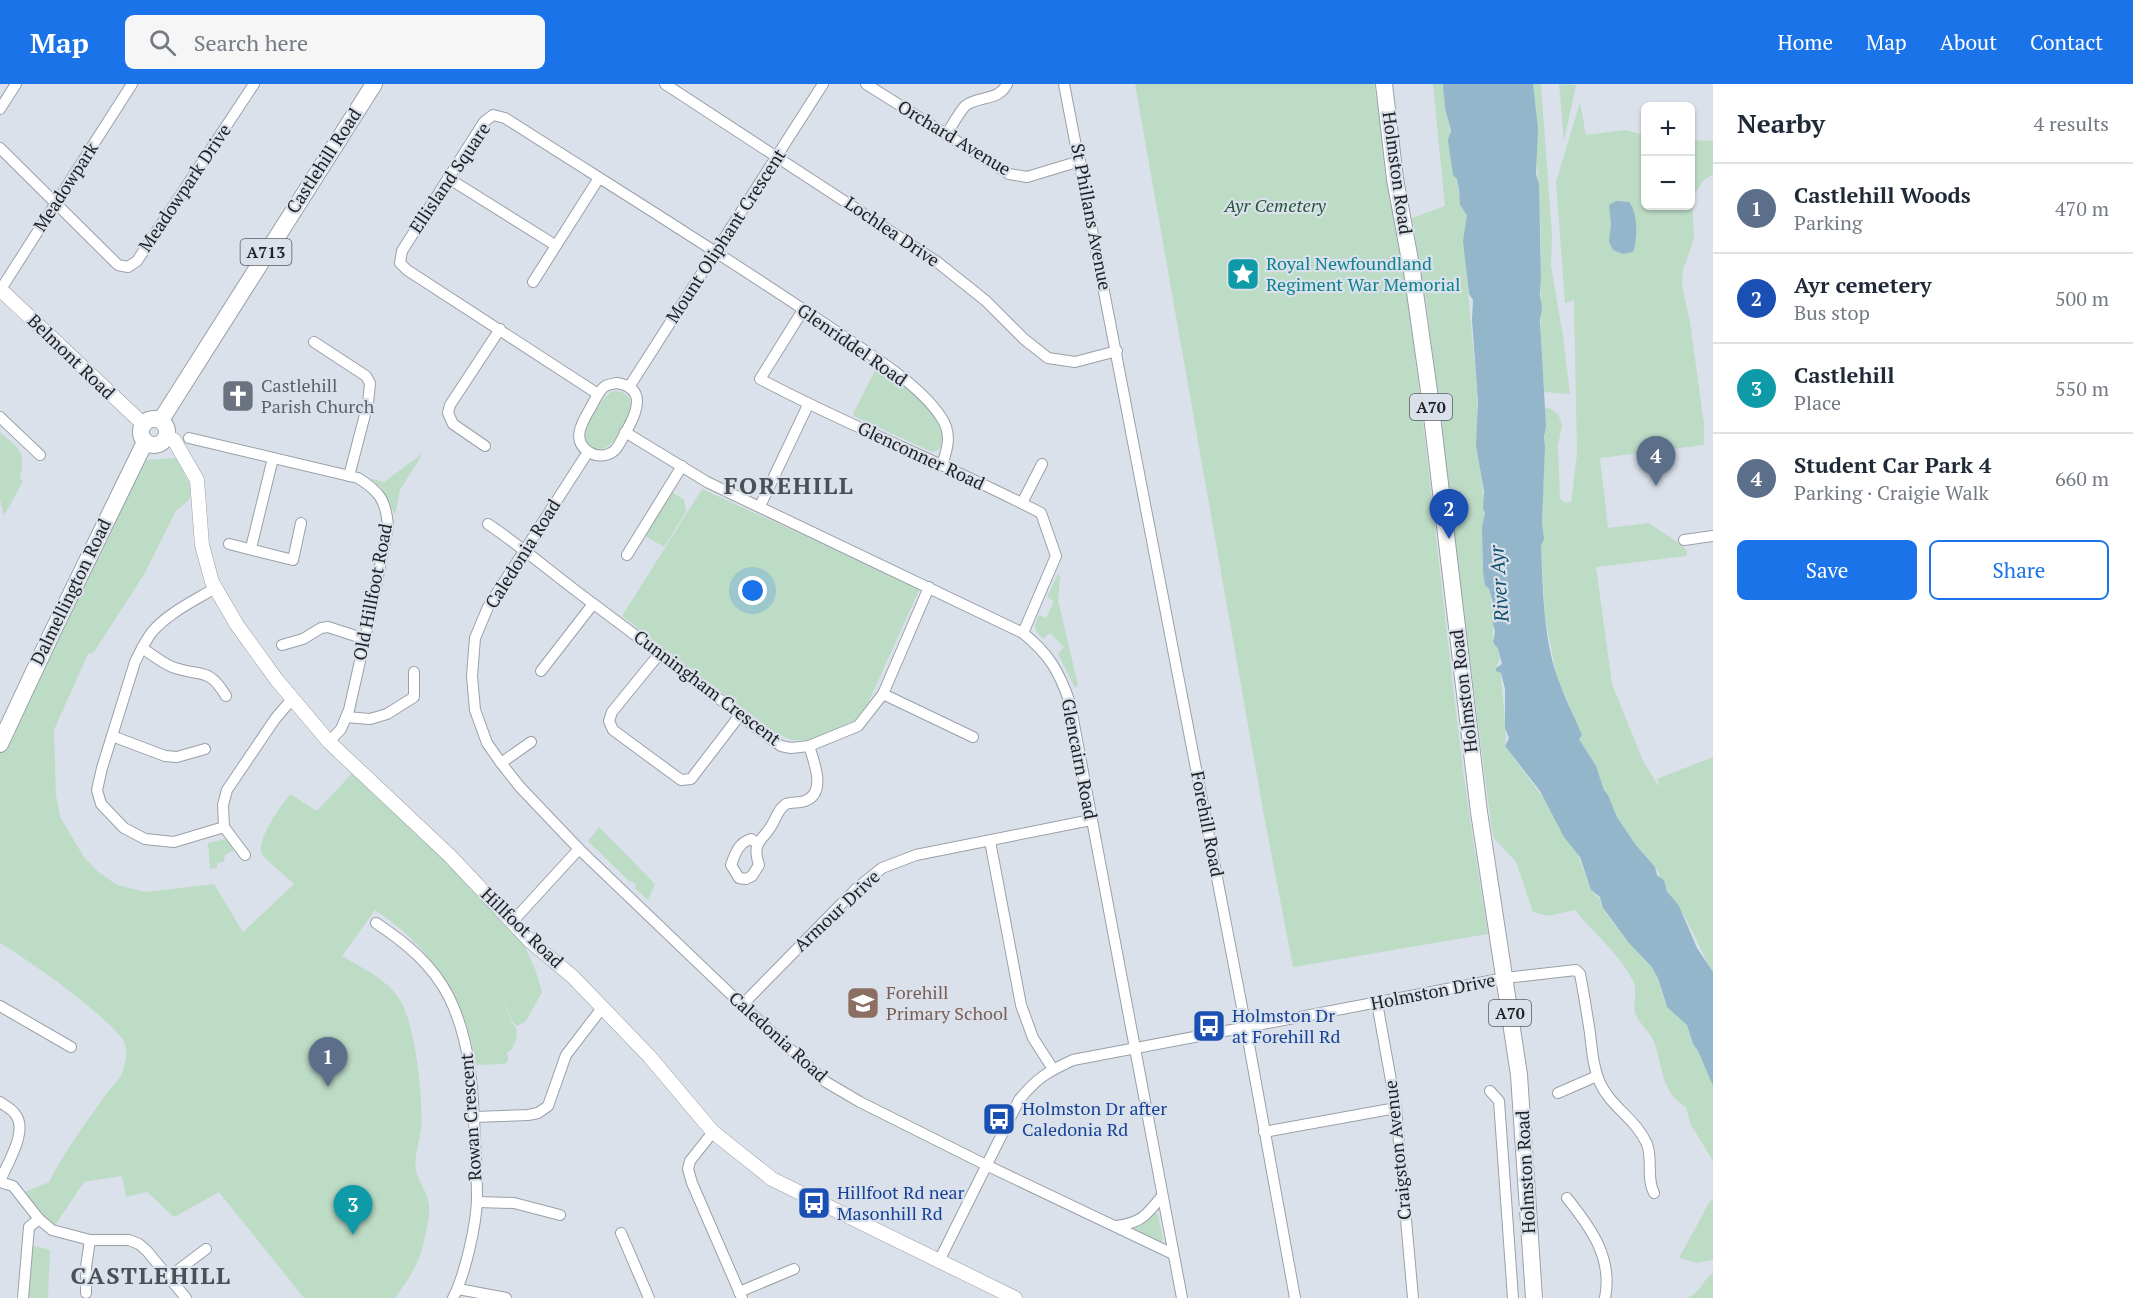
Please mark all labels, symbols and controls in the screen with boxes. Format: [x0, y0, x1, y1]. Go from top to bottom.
search box [125, 15, 545, 69]
text: Map [30, 24, 89, 61]
icon: search [146, 26, 179, 59]
text: Search here [194, 28, 308, 57]
text: Home [1777, 28, 1833, 56]
text: Map [1866, 28, 1907, 56]
text: About [1940, 28, 1997, 56]
text: Contact [2030, 28, 2103, 56]
street label: Orchard Avenue [893, 94, 1016, 180]
map controls [1641, 102, 1695, 210]
button: + [1641, 102, 1695, 156]
street label: Castlehill Road [280, 103, 366, 218]
text: Nearby [1737, 106, 1825, 140]
street label: Holmston Road [1378, 110, 1418, 236]
text: 4 results [2034, 110, 2109, 137]
street label: Ellisland Square [403, 117, 495, 238]
street label: Meadowpark Drive [132, 119, 236, 256]
street label: Meadowpark [27, 137, 103, 236]
street label: St Phillans Avenue [1066, 141, 1118, 292]
street label: Mount Oliphant Crescent [660, 143, 791, 327]
button: − [1641, 156, 1695, 210]
text: Castlehill Woods [1794, 180, 1971, 209]
street label: Lochlea Drive [840, 191, 945, 272]
park label: Ayr Cemetery [1223, 193, 1327, 217]
text: 1 [1751, 195, 1762, 222]
text: 470 m [2055, 195, 2109, 222]
text: Parking [1794, 209, 1862, 236]
road number: A713 [240, 239, 292, 265]
place label: Royal Newfoundland Regiment War Memorial [1266, 251, 1460, 296]
place icon: Royal Newfoundland Regiment War Memorial [1225, 256, 1261, 292]
text: Ayr cemetery [1794, 270, 1932, 299]
text: 2 [1751, 285, 1762, 312]
text: 500 m [2055, 285, 2109, 312]
street label: Glenriddel Road [793, 297, 912, 391]
text: Bus stop [1794, 299, 1870, 326]
street label: Belmont Road [23, 308, 121, 404]
text: Castlehill [1794, 360, 1894, 389]
place label: Castlehill Parish Church [261, 373, 375, 418]
text: 3 [1751, 375, 1762, 402]
text: 550 m [2055, 375, 2109, 402]
church icon: Castlehill Parish Church [220, 378, 256, 414]
text: Place [1794, 389, 1841, 416]
road number: A70 [1410, 394, 1452, 420]
street label: Glenconner Road [854, 415, 989, 495]
pin: 4 [1636, 436, 1676, 486]
text: Student Car Park 4 [1794, 450, 1992, 479]
text: 4 [1751, 465, 1762, 492]
text: 660 m [2055, 465, 2109, 492]
district label: FOREHILL [724, 469, 854, 501]
text: Parking · Craigie Walk [1794, 479, 1989, 506]
pin: 2 [1430, 490, 1468, 539]
street label: Caledonia Road [479, 494, 565, 613]
street label: Dalmellington Road [24, 514, 116, 669]
street label: Old Hillfoot Road [347, 521, 397, 662]
button: Save [1737, 540, 1917, 600]
button: Share [1929, 540, 2109, 600]
water label: River Ayr [1482, 543, 1515, 624]
your location [738, 576, 767, 605]
street label: Cunningham Crescent [629, 624, 786, 751]
street label: Holmston Road [1444, 628, 1482, 754]
street label: Glencairn Road [1057, 696, 1103, 821]
street label: Forehill Road [1186, 769, 1230, 879]
street label: Armour Drive [788, 864, 884, 956]
street label: Hillfoot Road [476, 882, 569, 973]
street label: Holmston Drive [1368, 967, 1497, 1015]
place label: Forehill Primary School [886, 980, 1008, 1025]
school or university icon: Forehill Primary School [845, 985, 881, 1021]
street label: Caledonia Road [724, 986, 833, 1087]
road number: A70 [1489, 1000, 1531, 1026]
place label: Holmston Dr at Forehill Rd [1232, 1003, 1341, 1048]
bus stop icon: Holmston Dr at Forehill Rd [1191, 1008, 1227, 1044]
pin: 1 [308, 1038, 348, 1087]
street label: Rowan Crescent [454, 1052, 486, 1182]
street label: Craigston Avenue [1378, 1079, 1416, 1221]
place label: Holmston Dr after Caledonia Rd [1022, 1096, 1167, 1141]
bus stop icon: Holmston Dr after Caledonia Rd [981, 1101, 1017, 1137]
street label: Holmston Road [1510, 1110, 1540, 1234]
place label: Hillfoot Rd near Masonhill Rd [837, 1180, 965, 1225]
bus stop icon: Hillfoot Rd near Masonhill Rd [796, 1185, 832, 1221]
pin: 3 [334, 1186, 372, 1235]
district label: CASTLEHILL [71, 1259, 231, 1291]

